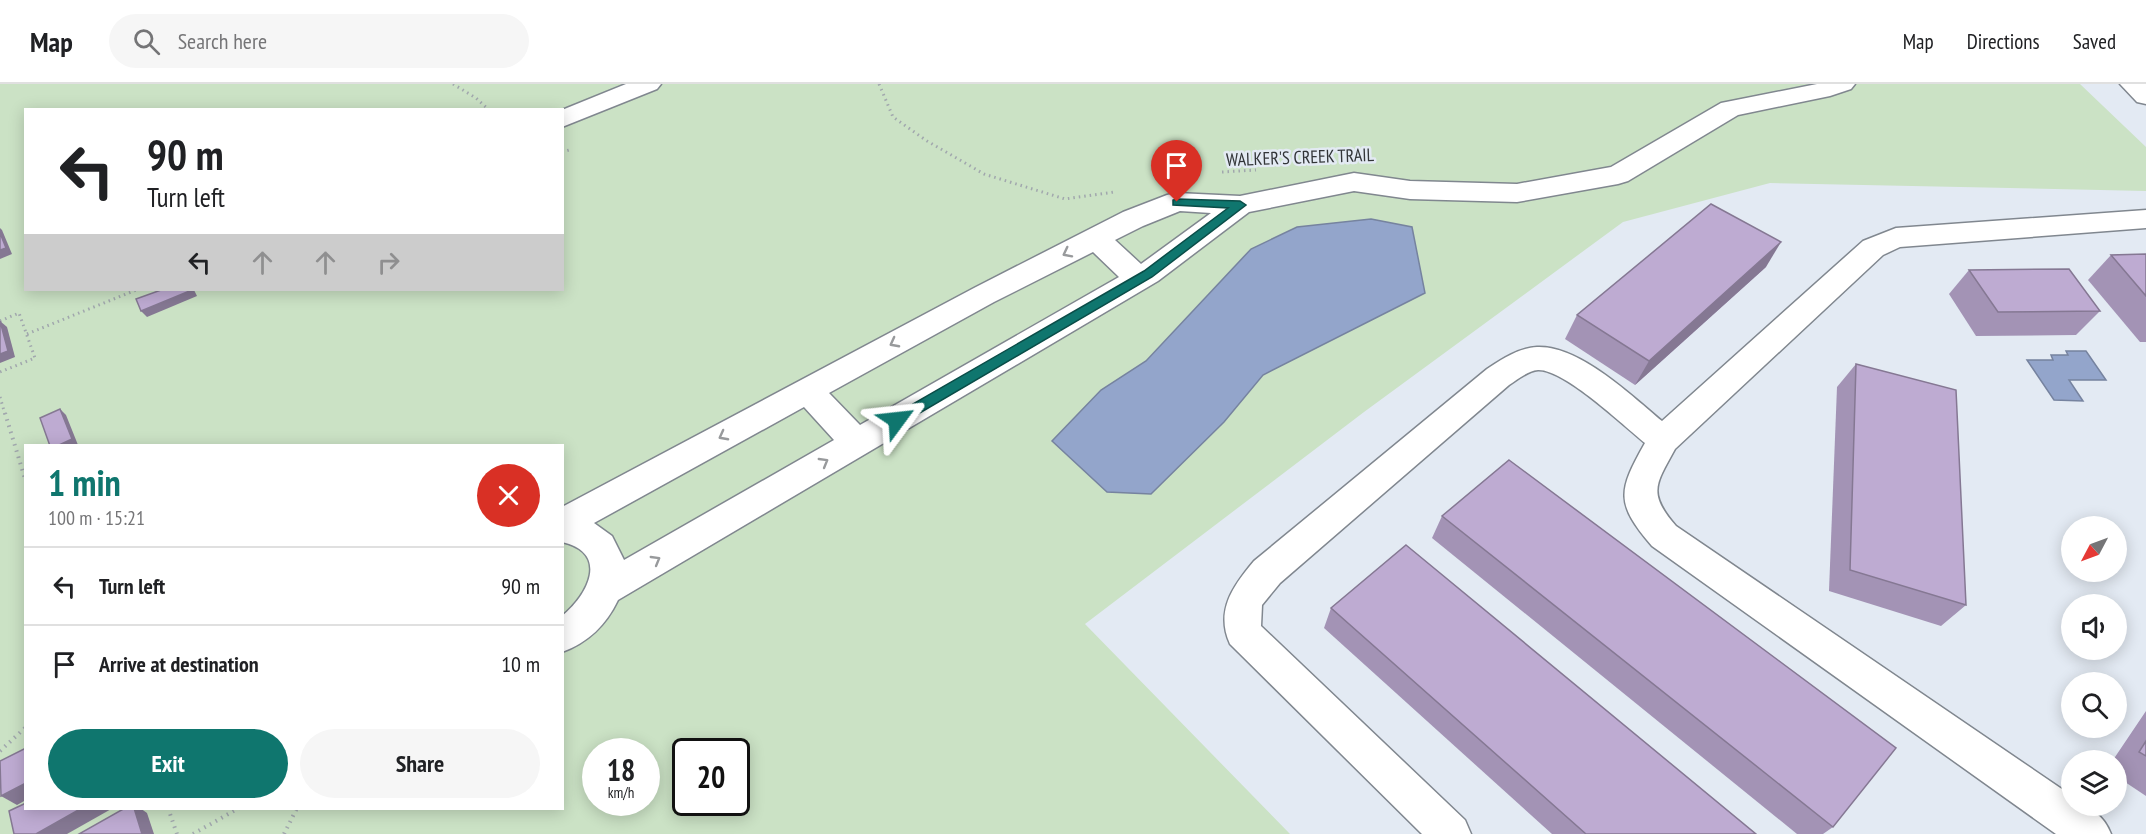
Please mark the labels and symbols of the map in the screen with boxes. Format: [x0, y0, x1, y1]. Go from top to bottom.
pin [1151, 140, 1202, 202]
street label: WALKER'S CREEK TRAIL [1226, 143, 1375, 171]
one-way arrow [1063, 246, 1073, 257]
one-way arrow [890, 336, 901, 347]
position arrow [865, 388, 929, 452]
one-way arrow [718, 429, 729, 440]
one-way arrow [818, 458, 828, 469]
north arrow [2061, 516, 2127, 582]
one-way arrow [649, 556, 660, 567]
speed limit sign: 20 [672, 738, 750, 816]

